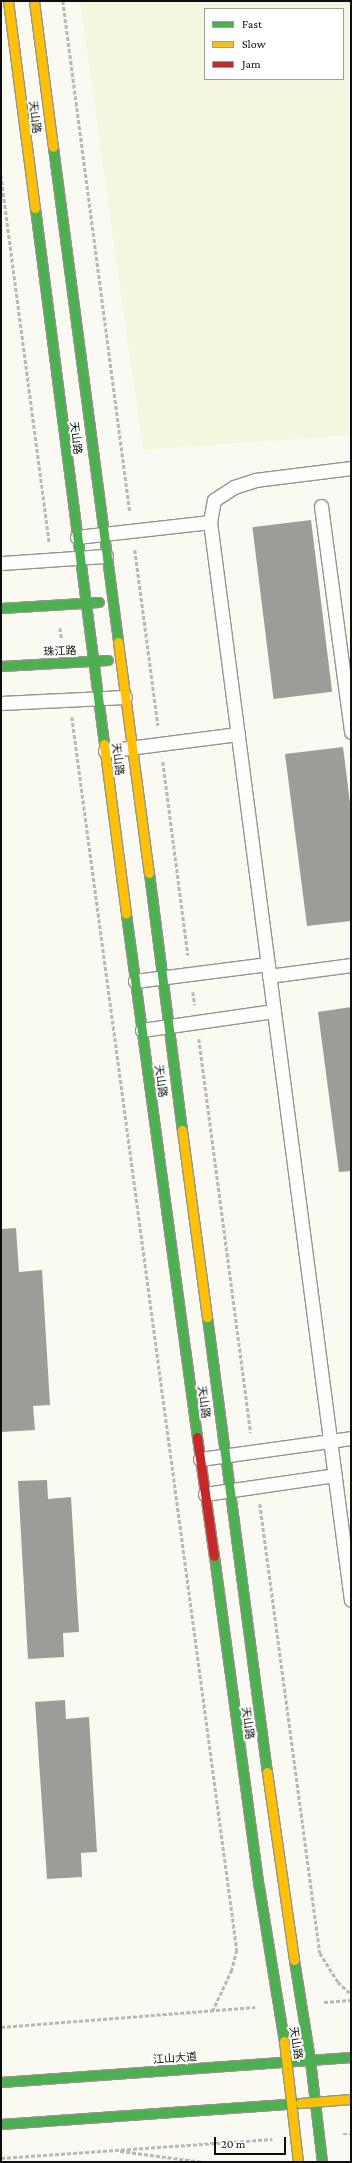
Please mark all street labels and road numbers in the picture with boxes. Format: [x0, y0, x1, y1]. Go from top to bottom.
street label: 天山路 [26, 100, 44, 134]
street label: 天山路 [67, 421, 85, 455]
street label: 珠江路 [43, 644, 77, 658]
street label: 天山路 [109, 742, 127, 776]
street label: 天山路 [152, 1064, 170, 1098]
street label: 天山路 [195, 1385, 213, 1419]
street label: 天山路 [239, 1706, 257, 1740]
street label: 天山路 [287, 2026, 305, 2060]
street label: 江山大道 [153, 2050, 197, 2066]

